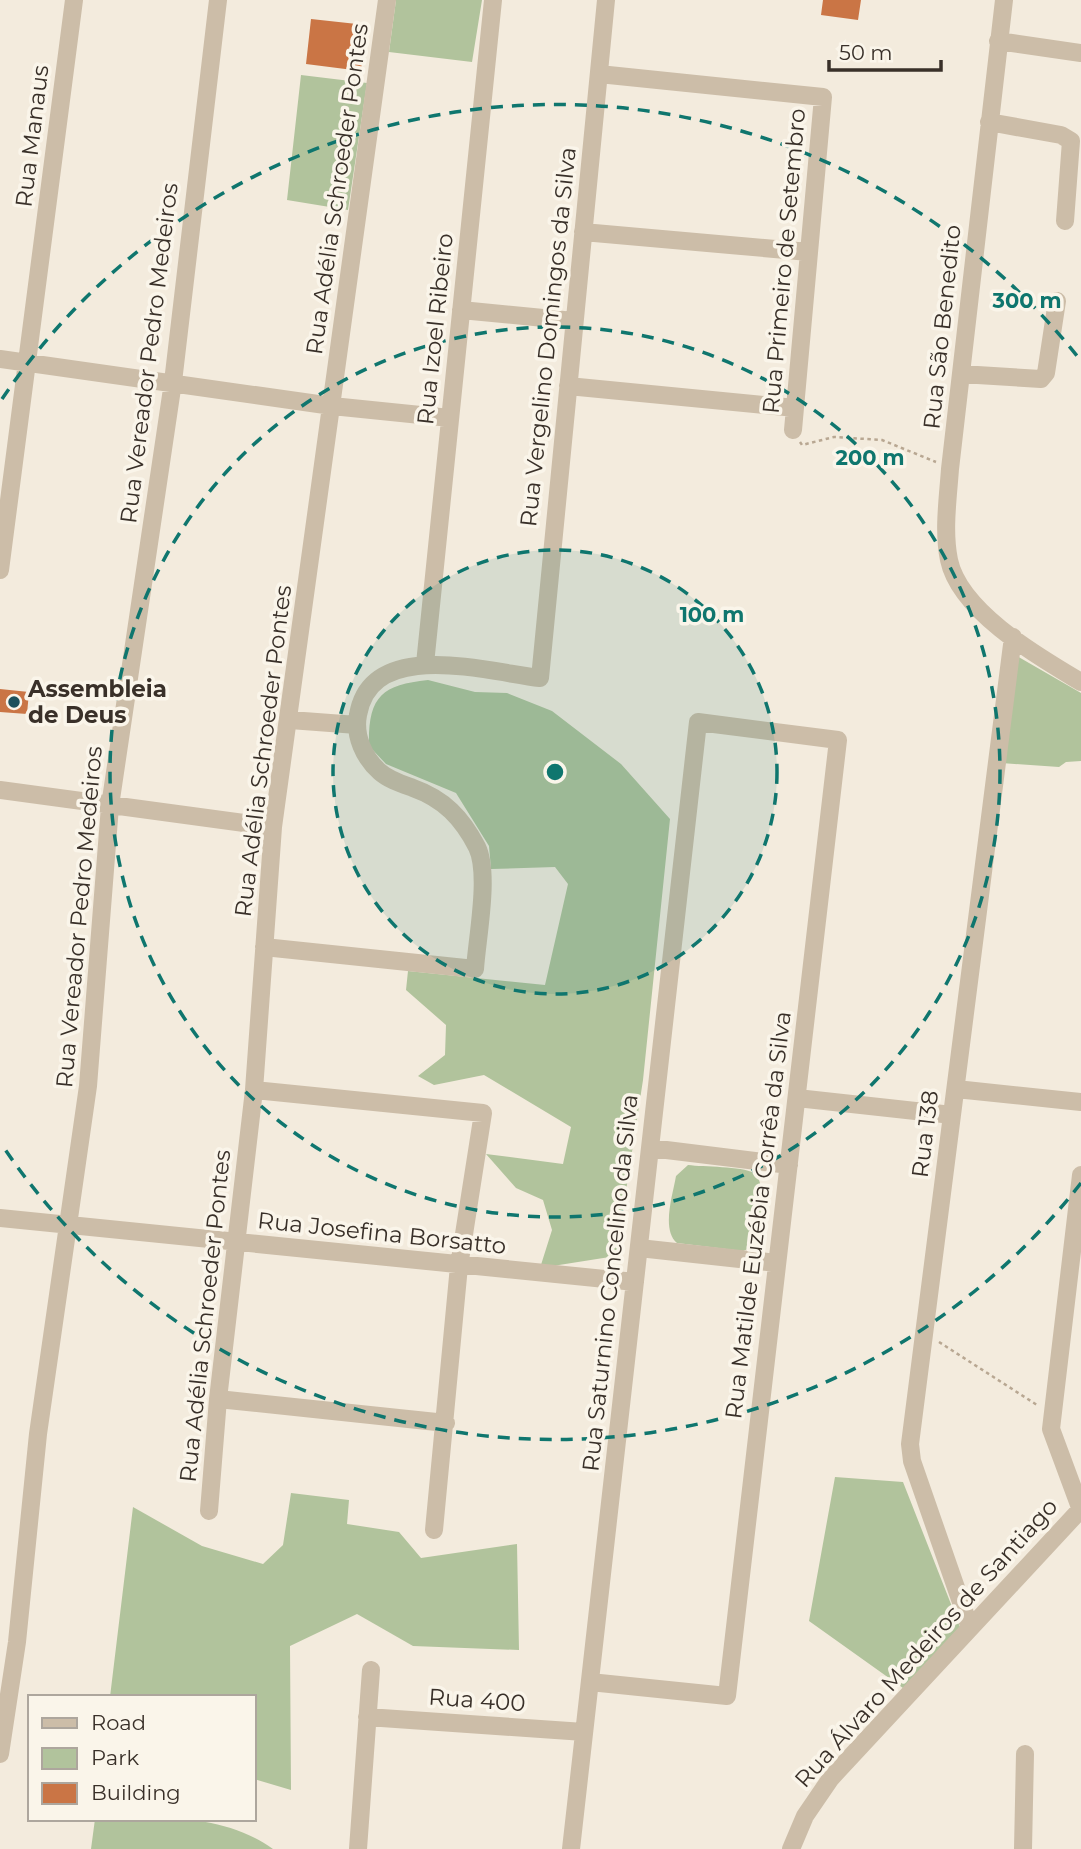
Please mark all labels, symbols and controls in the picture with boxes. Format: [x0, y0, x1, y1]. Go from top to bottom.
street label: Rua Adélia Schroeder Pontes [300, 22, 374, 356]
scale bar [829, 28, 941, 72]
text: 50 m [839, 40, 893, 65]
street label: Rua Manaus [9, 63, 55, 209]
street label: Rua Primeiro de Setembro [757, 107, 811, 415]
street label: Rua Vergelino Domingos da Silva [514, 146, 582, 528]
street label: Rua Vereador Pedro Medeiros [114, 181, 184, 525]
street label: Rua São Benedito [917, 223, 967, 431]
street label: Rua Izoel Ribeiro [411, 232, 459, 426]
text: 300 m [992, 288, 1061, 313]
text: 200 m [836, 445, 904, 470]
street label: Rua Adélia Schroeder Pontes [229, 583, 297, 919]
text: 100 m [680, 602, 744, 627]
place label: Assembleia de Deus [27, 675, 167, 729]
marker: Assembleia de Deus [6, 694, 22, 710]
street label: Rua Vereador Pedro Medeiros [50, 745, 108, 1089]
centre of rings [543, 760, 567, 784]
street label: Rua Matilde Euzébia Corrêa da Silva [719, 1010, 797, 1420]
street label: Rua 138 [906, 1089, 944, 1179]
street label: Rua Saturnino Concelino da Silva [576, 1093, 644, 1473]
street label: Rua Adélia Schroeder Pontes [174, 1148, 236, 1484]
street label: Rua Josefina Borsatto [256, 1206, 508, 1260]
street label: Rua Álvaro Medeiros de Santiago [789, 1493, 1063, 1793]
street label: Rua 400 [427, 1683, 527, 1717]
legend [28, 1695, 256, 1821]
text: Road [91, 1710, 146, 1735]
text: Park [91, 1745, 139, 1770]
text: Building [91, 1780, 181, 1805]

